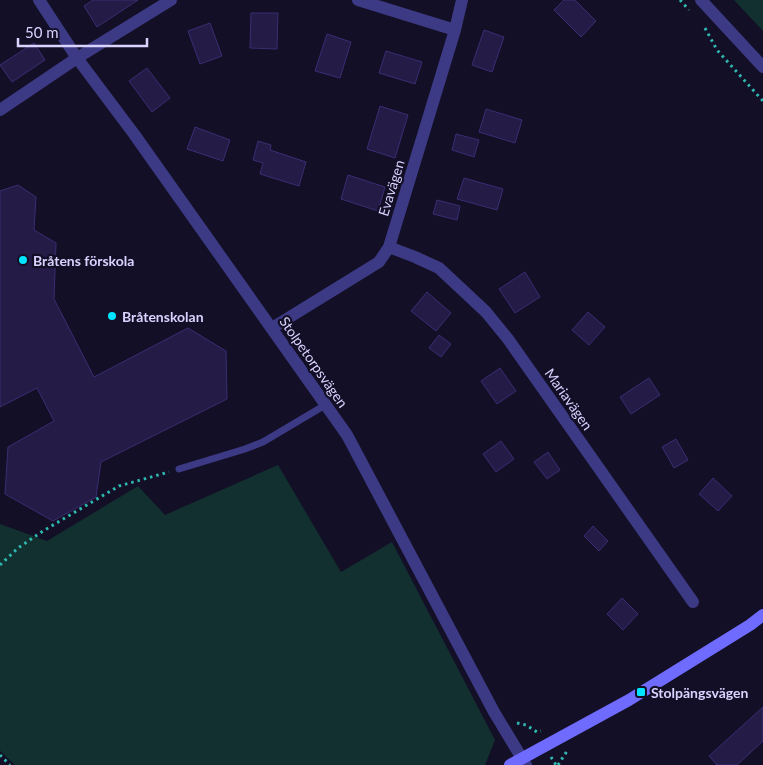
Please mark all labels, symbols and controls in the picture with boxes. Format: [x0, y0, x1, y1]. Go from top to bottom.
scale bar [18, 15, 146, 47]
text: 50 m [25, 23, 59, 41]
street label: Evavägen [374, 158, 408, 218]
place label: Bråtens förskola [33, 252, 134, 269]
marker: Bråtens förskola [17, 254, 29, 266]
place label: Bråtenskolan [122, 308, 204, 325]
marker: Bråtenskolan [106, 310, 118, 322]
street label: Stolpetorpsvägen [276, 313, 352, 411]
street label: Mariavägen [542, 365, 596, 433]
place label: Stolpängsvägen [651, 684, 748, 701]
marker: Stolpängsvägen [635, 686, 647, 698]

